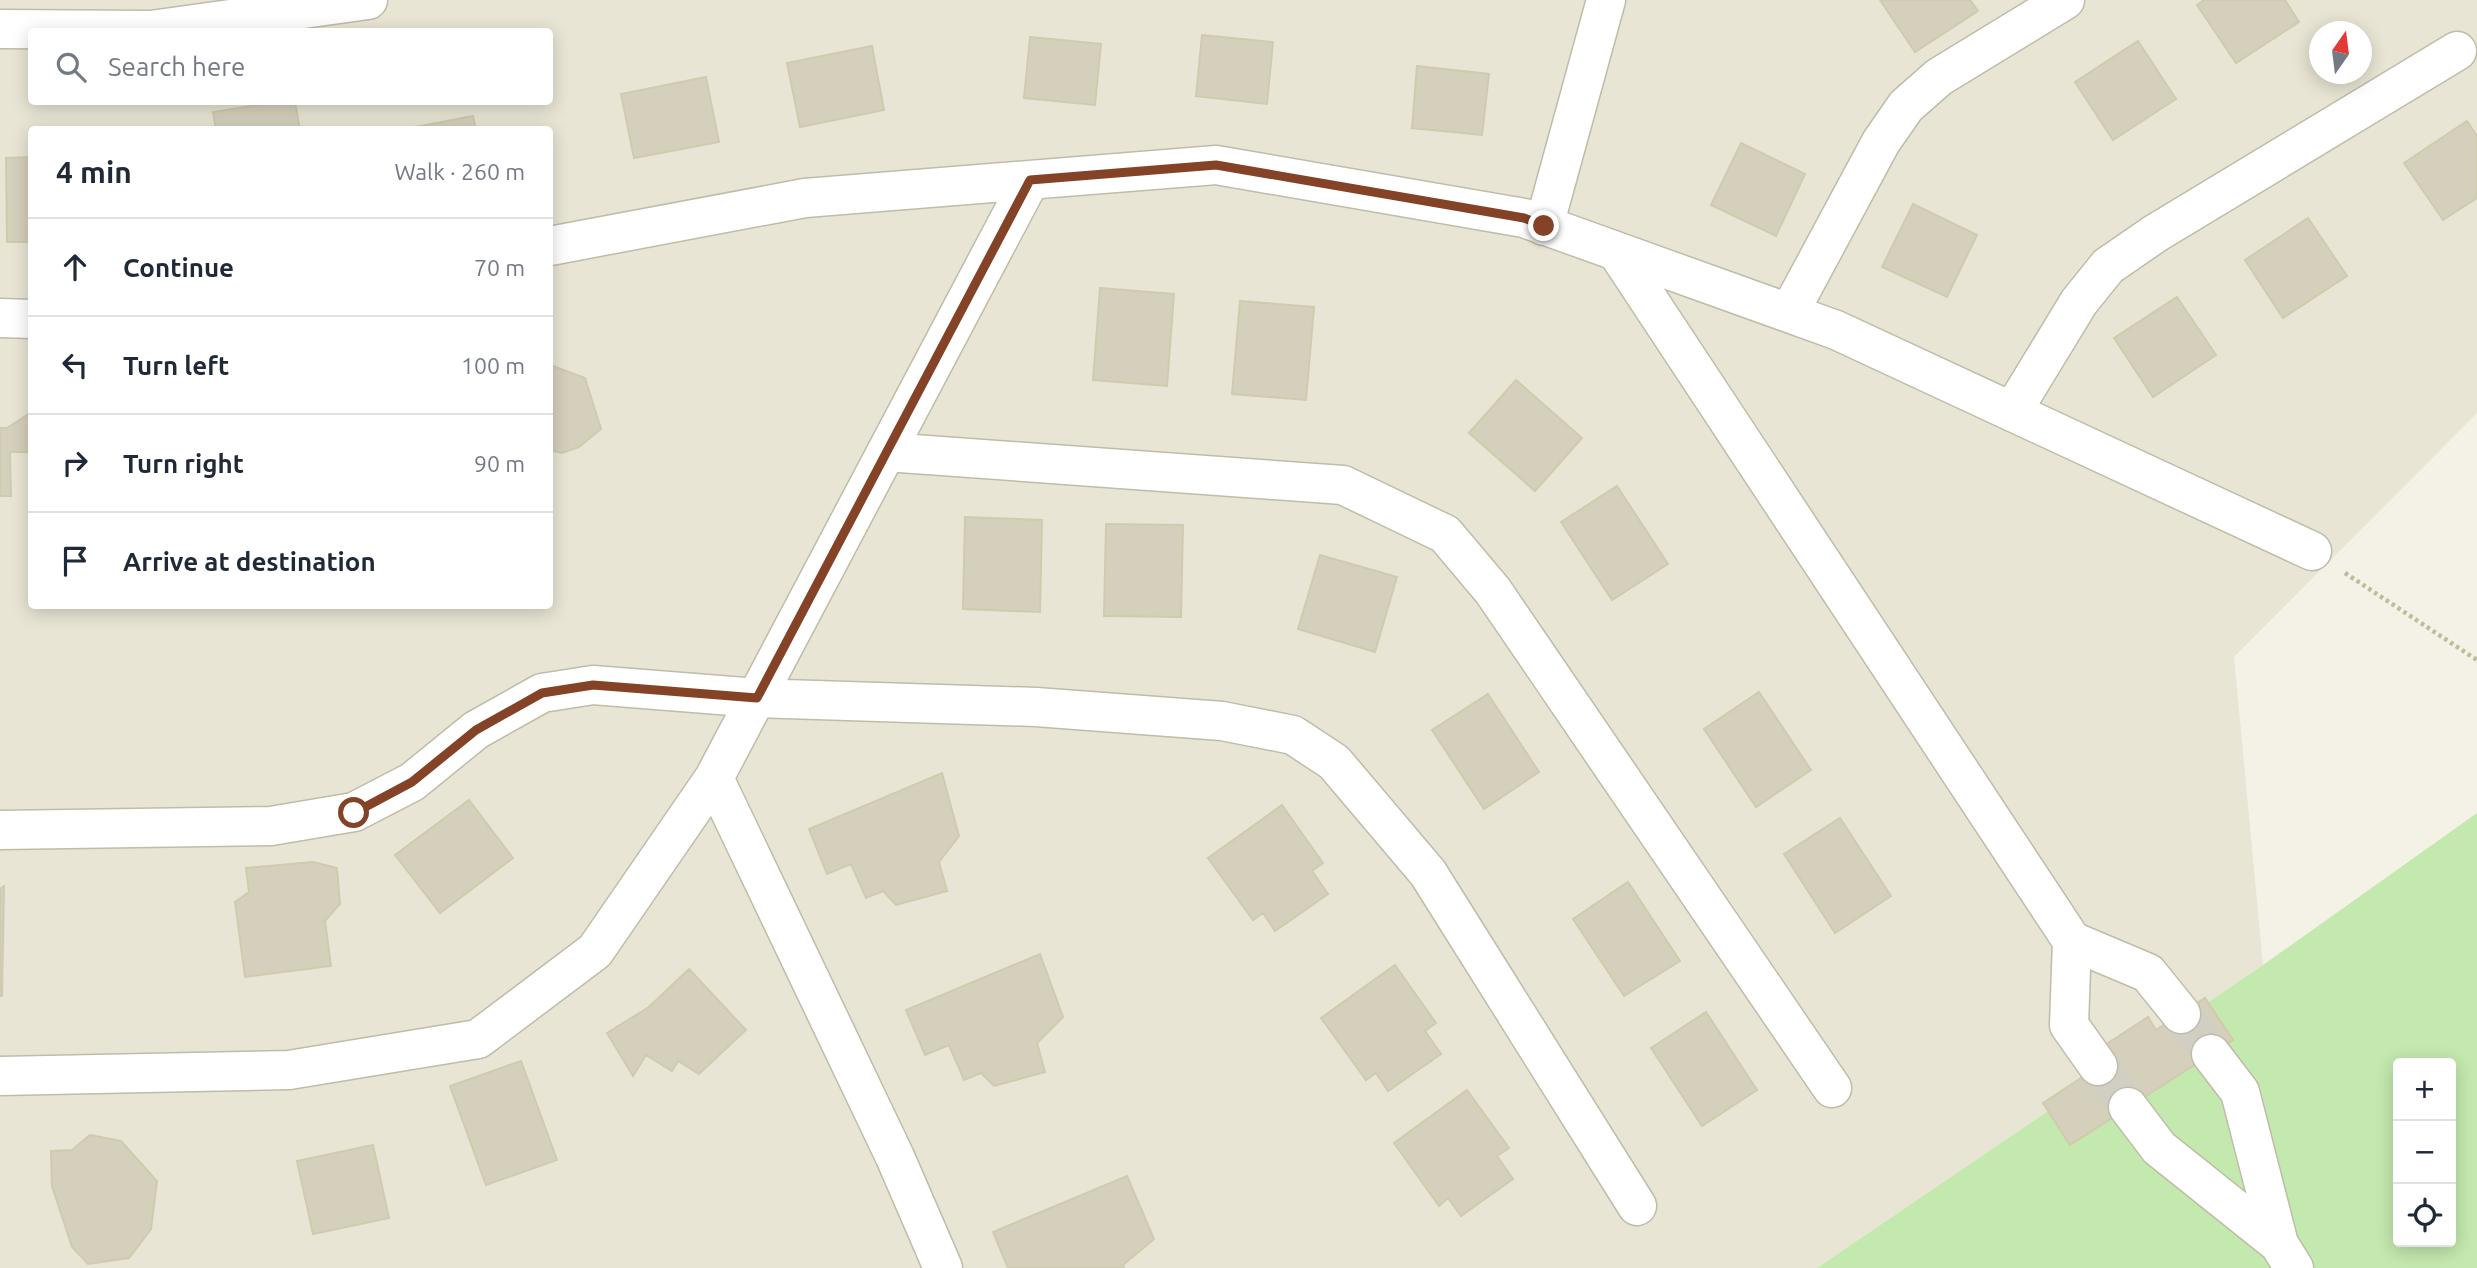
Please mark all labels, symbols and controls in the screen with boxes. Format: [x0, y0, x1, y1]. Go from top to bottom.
north arrow [2309, 21, 2372, 84]
search box [28, 28, 553, 105]
icon: search [52, 48, 90, 86]
text: Search here [108, 52, 245, 81]
text: 4 min [56, 155, 132, 189]
text: Walk · 260 m [394, 159, 525, 184]
route end [1528, 210, 1559, 241]
icon: ahead [56, 248, 94, 286]
text: Continue [123, 253, 234, 282]
text: 70 m [474, 255, 525, 280]
icon: left [56, 346, 94, 384]
text: Turn left [123, 351, 229, 380]
text: 100 m [461, 353, 525, 378]
icon: right [56, 444, 94, 482]
text: Turn right [123, 449, 244, 478]
text: 90 m [474, 451, 525, 476]
icon: arrive [56, 542, 94, 580]
text: Arrive at destination [123, 547, 376, 576]
route start [338, 797, 369, 828]
map controls [2393, 1058, 2456, 1247]
button: + [2393, 1058, 2456, 1121]
button: − [2393, 1121, 2456, 1184]
button: locate [2393, 1184, 2456, 1247]

